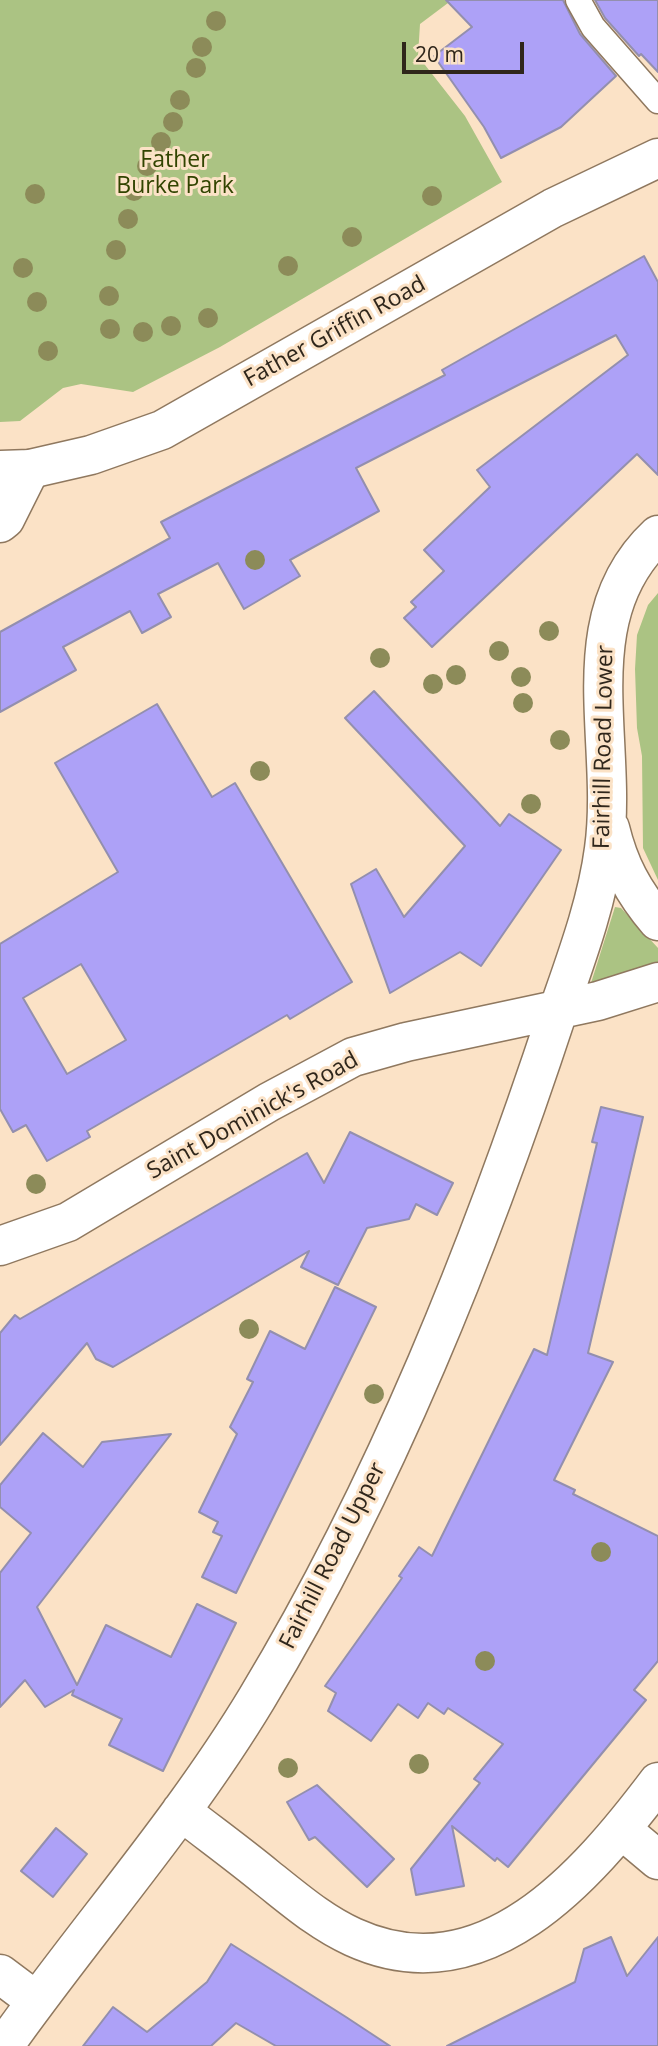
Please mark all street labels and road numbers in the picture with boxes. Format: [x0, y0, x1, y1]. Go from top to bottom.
street label: Father Griffin Road [239, 271, 431, 393]
street label: Fairhill Road Lower [588, 645, 620, 849]
street label: Saint Dominick's Road [143, 1046, 363, 1186]
street label: Fairhill Road Upper [274, 1458, 392, 1654]

